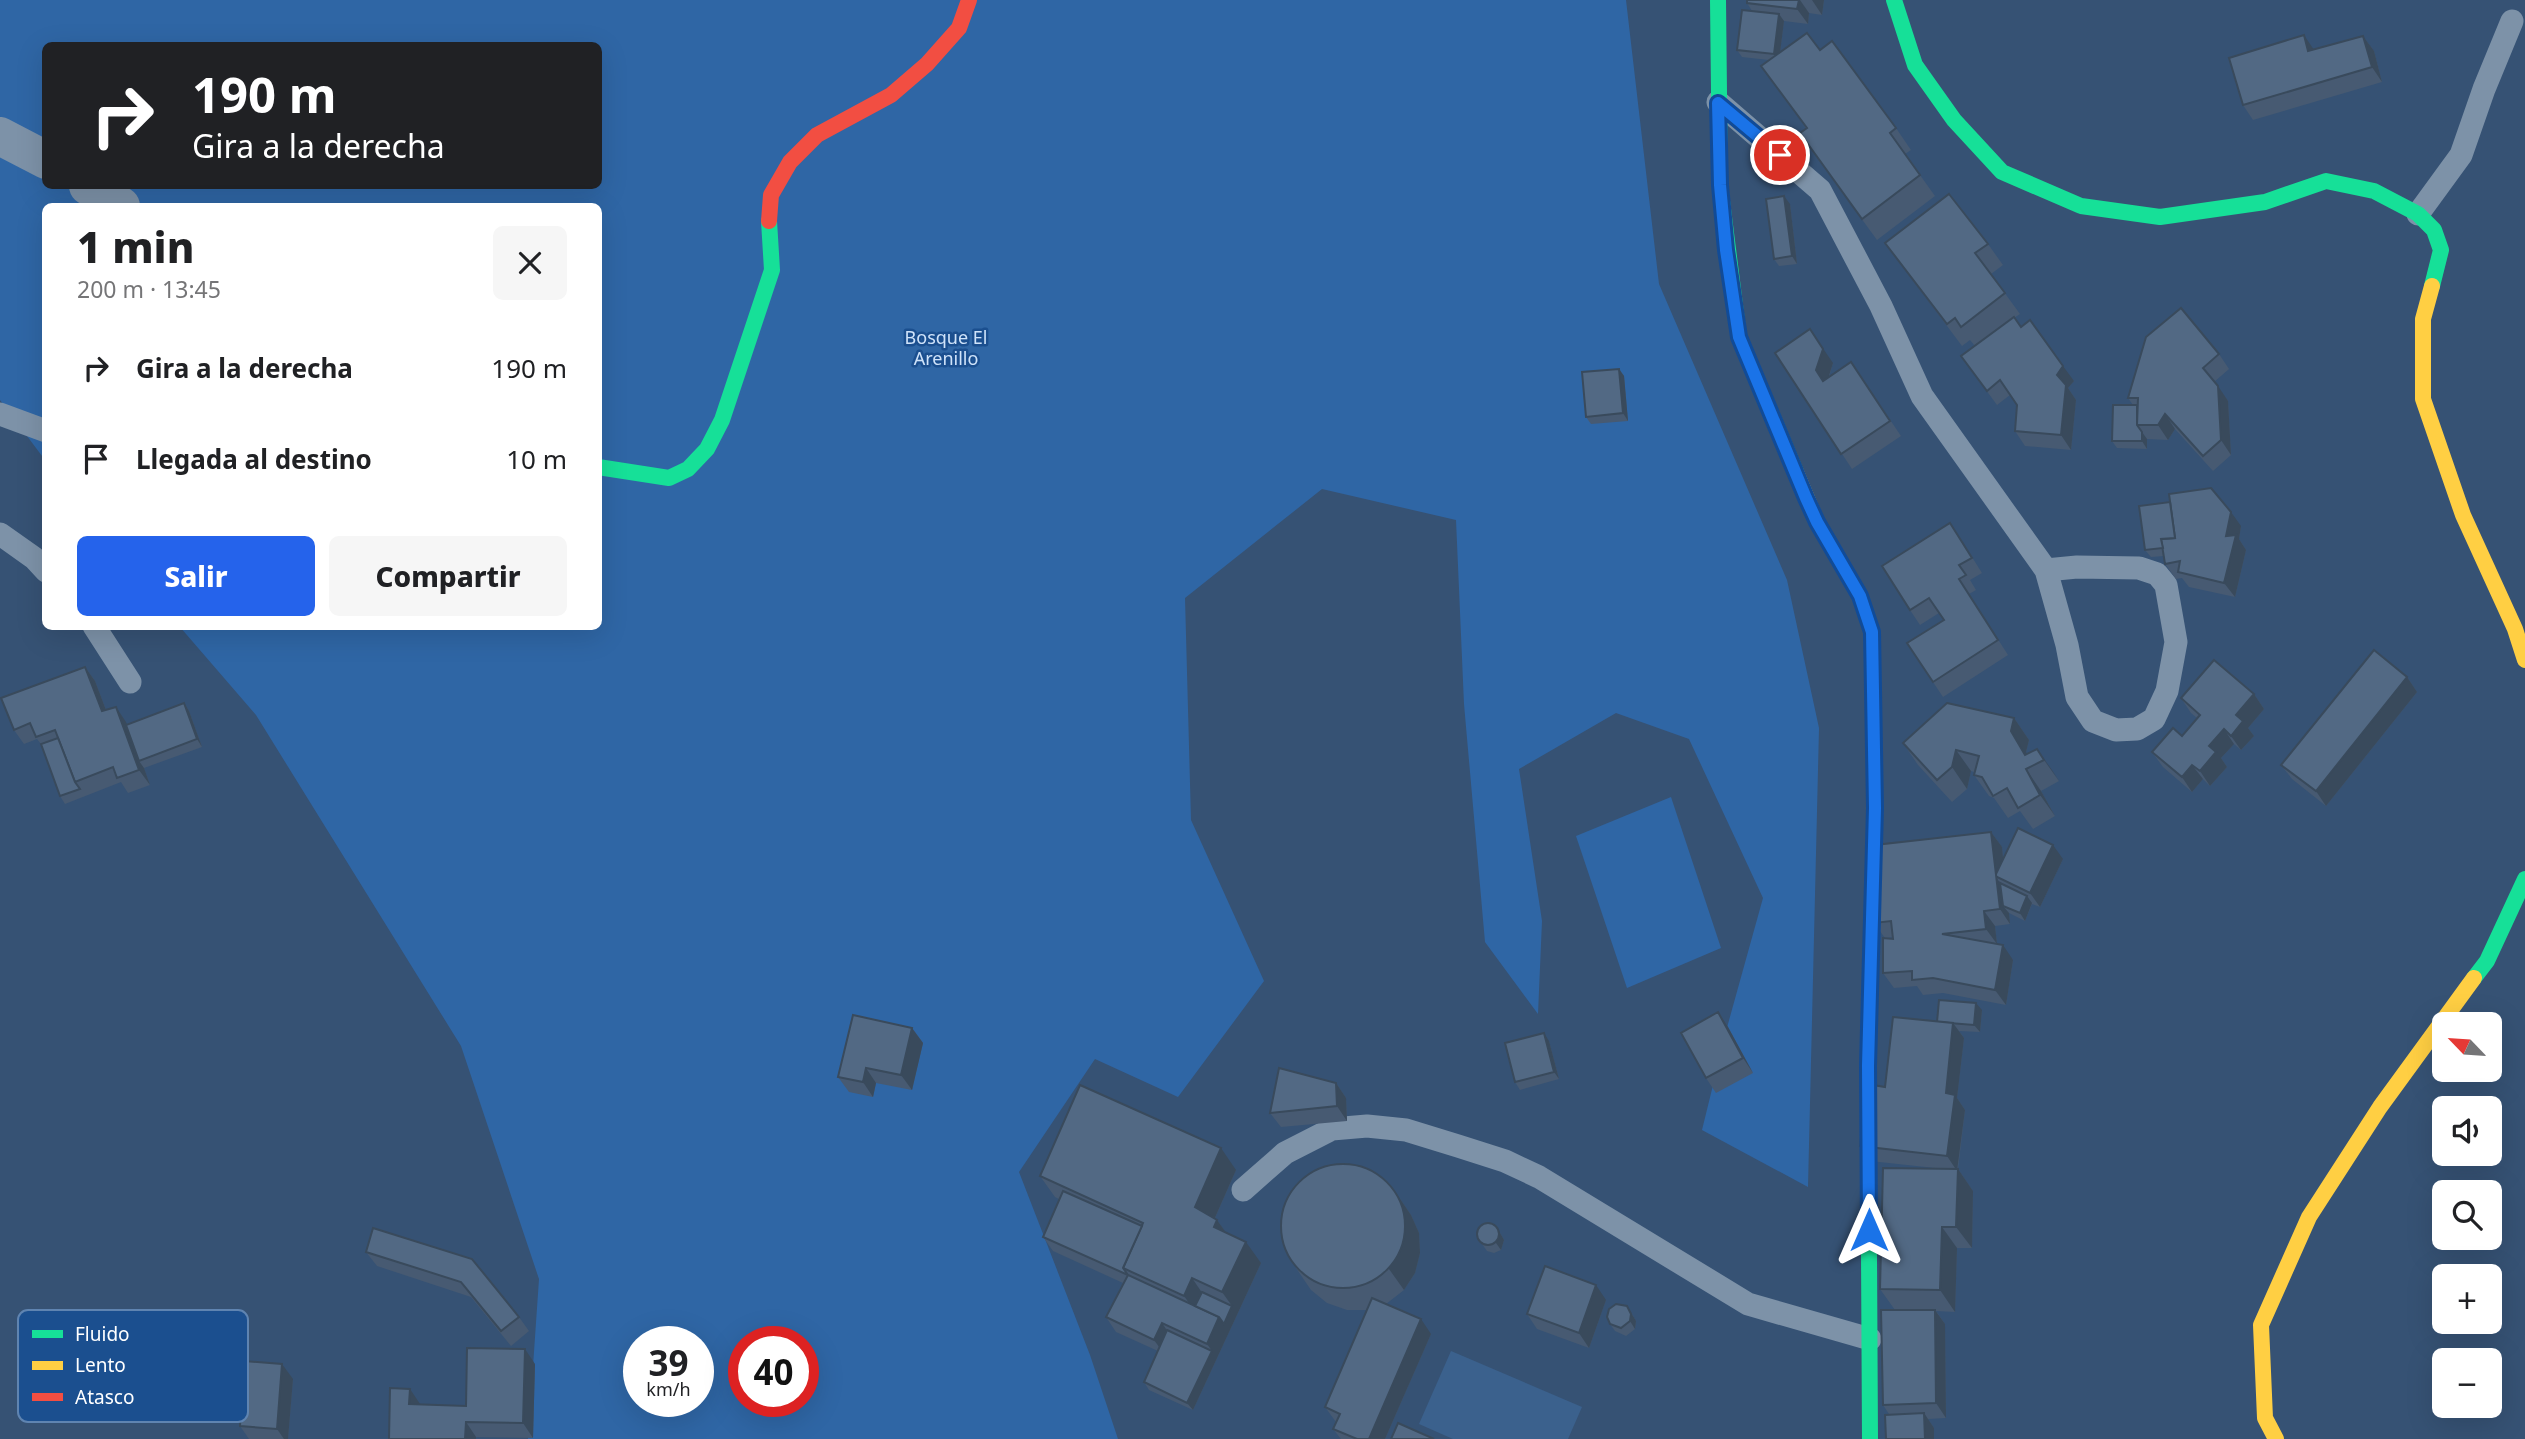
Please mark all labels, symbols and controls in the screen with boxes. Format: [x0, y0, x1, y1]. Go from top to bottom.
text: 190 m [192, 61, 337, 127]
icon: right [77, 70, 168, 161]
text: Gira a la derecha [192, 124, 445, 167]
pin [1750, 125, 1810, 185]
icon: arrive [1761, 136, 1799, 174]
text: 1 min [77, 218, 194, 275]
button: close [493, 226, 567, 300]
text: 200 m · 13:45 [77, 273, 221, 305]
park label: Bosque El Arenillo [905, 325, 987, 370]
icon: right [77, 349, 115, 387]
text: Gira a la derecha [136, 350, 353, 386]
text: 190 m [491, 350, 567, 386]
icon: arrive [77, 440, 115, 478]
text: Llegada al destino [136, 441, 372, 477]
text: 10 m [506, 441, 567, 477]
button: Salir [77, 536, 315, 616]
button: Compartir [329, 536, 567, 616]
north arrow [2432, 1012, 2502, 1082]
map controls [2432, 1012, 2502, 1418]
button: sound [2432, 1096, 2502, 1166]
button: search [2432, 1180, 2502, 1250]
position arrow [1832, 1193, 1906, 1267]
button: + [2432, 1264, 2502, 1334]
legend [18, 1310, 248, 1422]
text: Fluido [75, 1321, 130, 1347]
speed limit sign: 40 [728, 1326, 819, 1417]
text: 39 [648, 1339, 689, 1386]
button: − [2432, 1348, 2502, 1418]
text: Lento [75, 1352, 126, 1378]
text: km/h [646, 1377, 691, 1401]
text: Atasco [75, 1384, 134, 1410]

